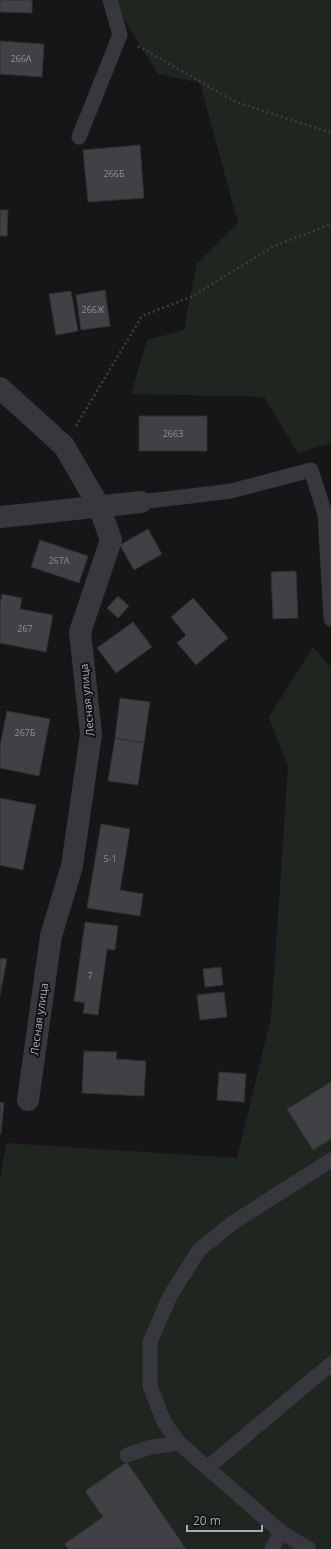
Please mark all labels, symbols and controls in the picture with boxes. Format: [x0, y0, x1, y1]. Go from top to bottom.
house number: 266А [10, 52, 32, 65]
house number: 266Б [104, 167, 125, 180]
house number: 266Ж [81, 303, 105, 316]
house number: 266З [163, 427, 183, 440]
house number: 267А [48, 554, 70, 567]
house number: 267 [17, 622, 33, 635]
street label: Лесная улица [76, 663, 97, 737]
house number: 267Б [15, 726, 36, 739]
house number: 5-1 [103, 852, 117, 865]
house number: 7 [87, 969, 93, 982]
street label: Лесная улица [26, 982, 51, 1056]
scale bar [187, 1507, 262, 1533]
text: 20 m [193, 1512, 221, 1529]

